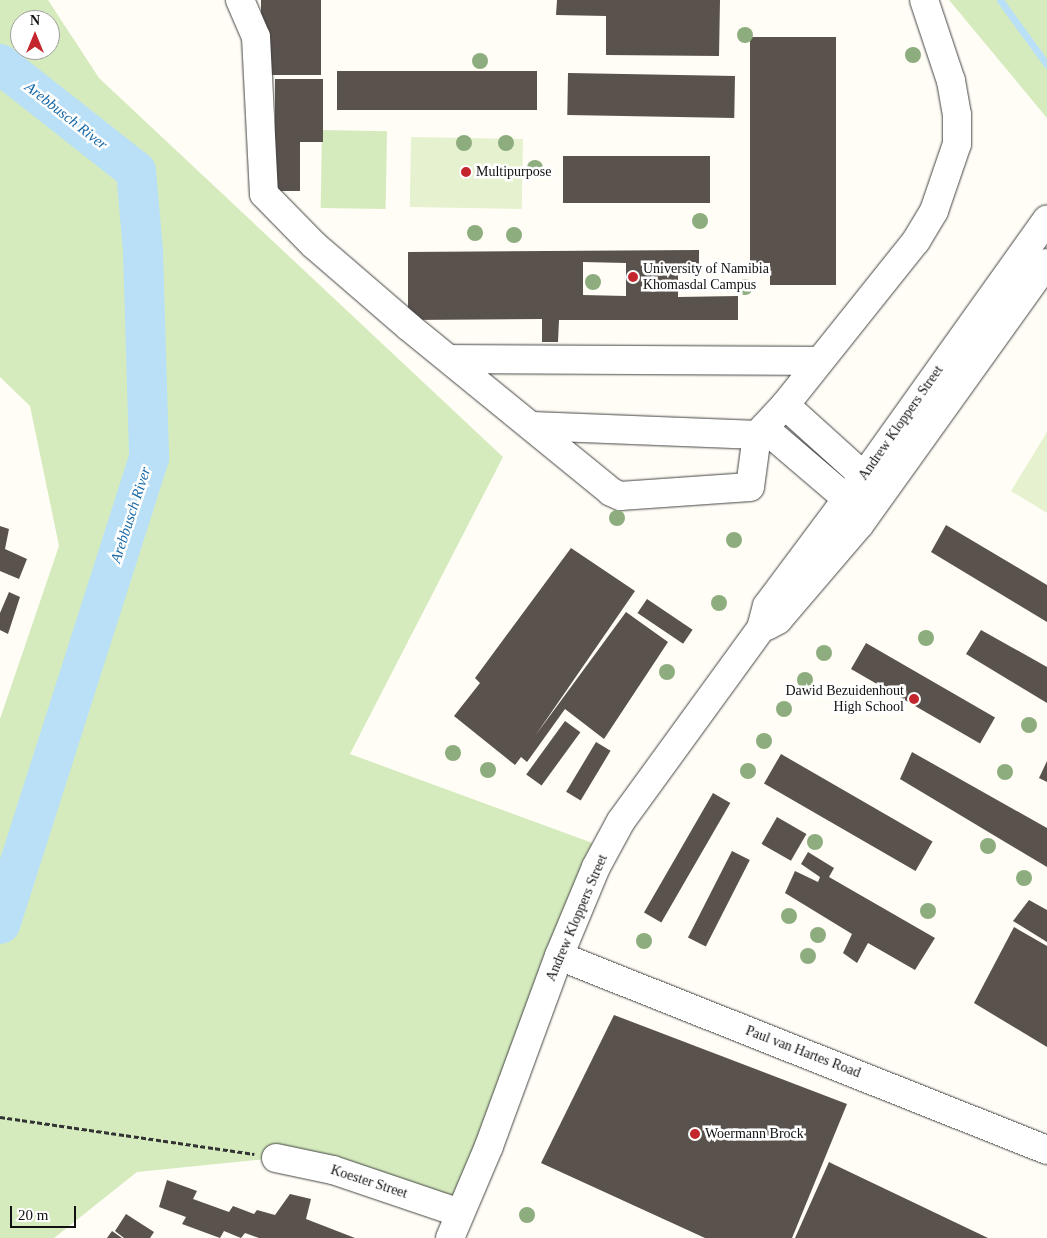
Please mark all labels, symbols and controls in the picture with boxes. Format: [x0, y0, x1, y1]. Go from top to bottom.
north arrow [10, 10, 60, 60]
text: N [30, 13, 40, 28]
water label: Arebbusch River [21, 78, 111, 154]
place label: Multipurpose [476, 164, 551, 180]
marker: Multipurpose [460, 166, 472, 178]
place label: University of Namibia Khomasdal Campus [643, 261, 769, 294]
marker: University of Namibia Khomasdal Campus [627, 271, 639, 283]
street label: Andrew Kloppers Street [855, 362, 947, 484]
water label: Arebbusch River [107, 465, 155, 565]
place label: Dawid Bezuidenhout High School [785, 683, 904, 716]
marker: Dawid Bezuidenhout High School [908, 693, 920, 705]
street label: Andrew Kloppers Street [543, 852, 611, 984]
street label: Paul van Hartes Road [743, 1022, 863, 1082]
place label: Woermann Brock [705, 1126, 804, 1142]
marker: Woermann Brock [689, 1128, 701, 1140]
street label: Koester Street [329, 1162, 409, 1202]
scale bar [12, 1196, 79, 1228]
text: 20 m [18, 1207, 48, 1223]

